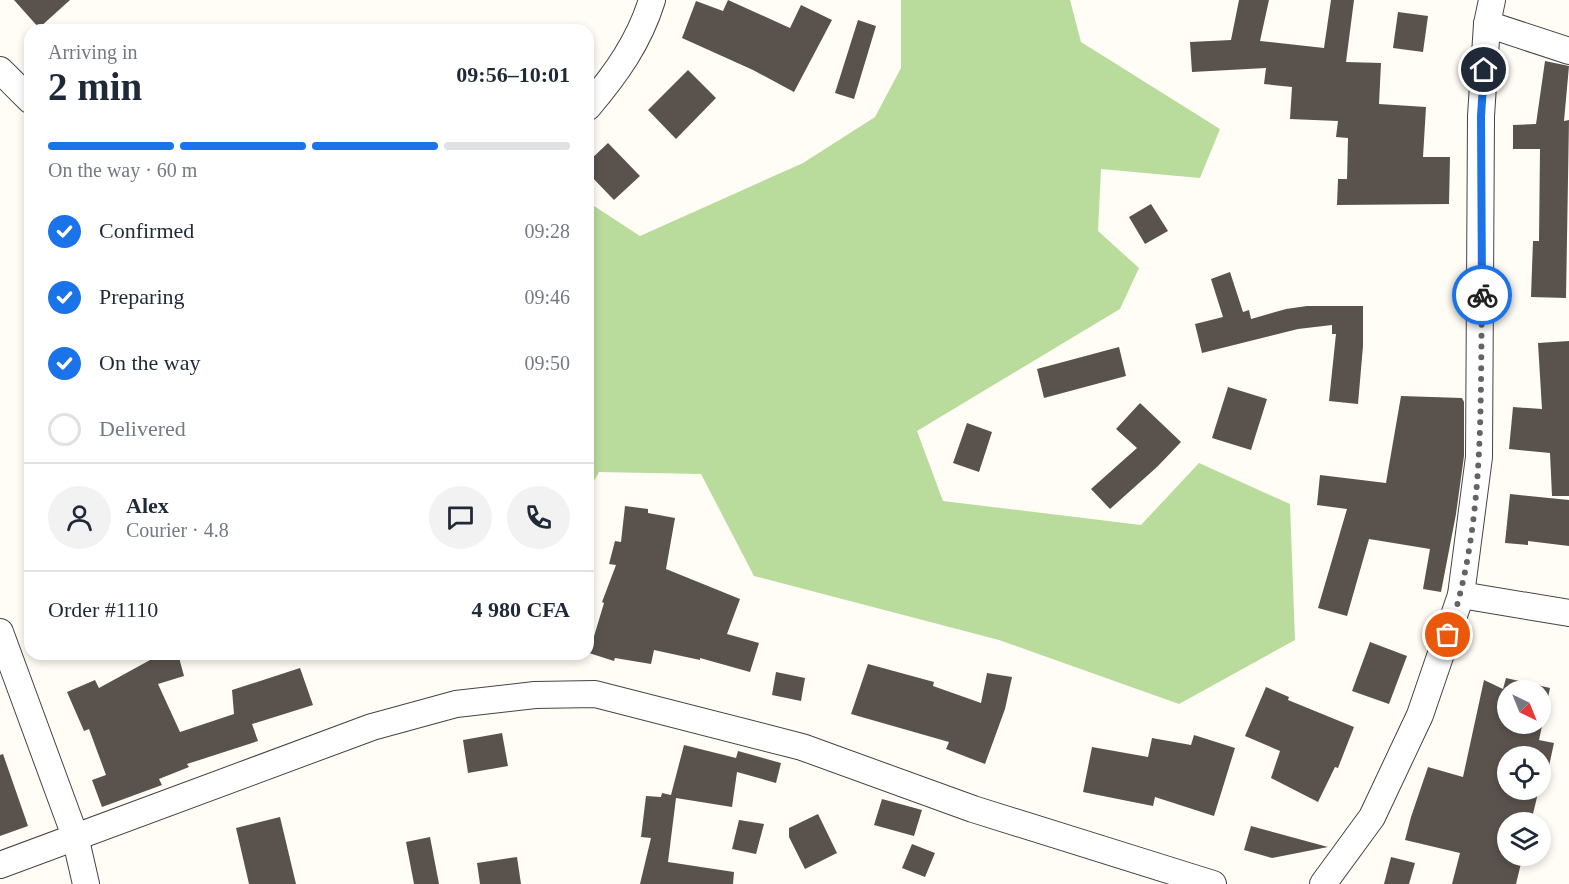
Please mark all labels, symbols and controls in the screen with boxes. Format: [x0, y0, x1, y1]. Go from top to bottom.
text: Arriving in [48, 41, 137, 63]
pin [1458, 44, 1509, 95]
icon: home [1467, 53, 1500, 86]
text: 09:56–10:01 [456, 62, 570, 87]
text: 2 min [48, 65, 142, 108]
text: On the way · 60 m [48, 159, 197, 181]
icon: check [48, 215, 81, 248]
text: Confirmed [99, 218, 194, 243]
text: 09:28 [524, 220, 570, 242]
courier [1452, 265, 1512, 325]
icon: bike [1466, 279, 1499, 312]
icon: check [48, 281, 81, 314]
text: Preparing [99, 284, 185, 309]
text: 09:46 [524, 286, 570, 308]
icon: check [48, 347, 81, 380]
text: On the way [99, 350, 200, 375]
text: 09:50 [524, 352, 570, 374]
text: Delivered [99, 416, 186, 441]
button: person [48, 486, 111, 549]
button: chat [429, 486, 492, 549]
button: phone [507, 486, 570, 549]
text: Alex [126, 493, 169, 518]
text: Courier · 4.8 [126, 519, 229, 541]
text: Order #1110 [48, 597, 158, 622]
text: 4 980 CFA [471, 597, 570, 622]
pin [1422, 609, 1473, 660]
icon: bag [1431, 618, 1464, 651]
north arrow [1497, 680, 1551, 734]
map controls [1497, 680, 1551, 866]
button: locate [1497, 746, 1551, 800]
button: layers [1497, 812, 1551, 866]

